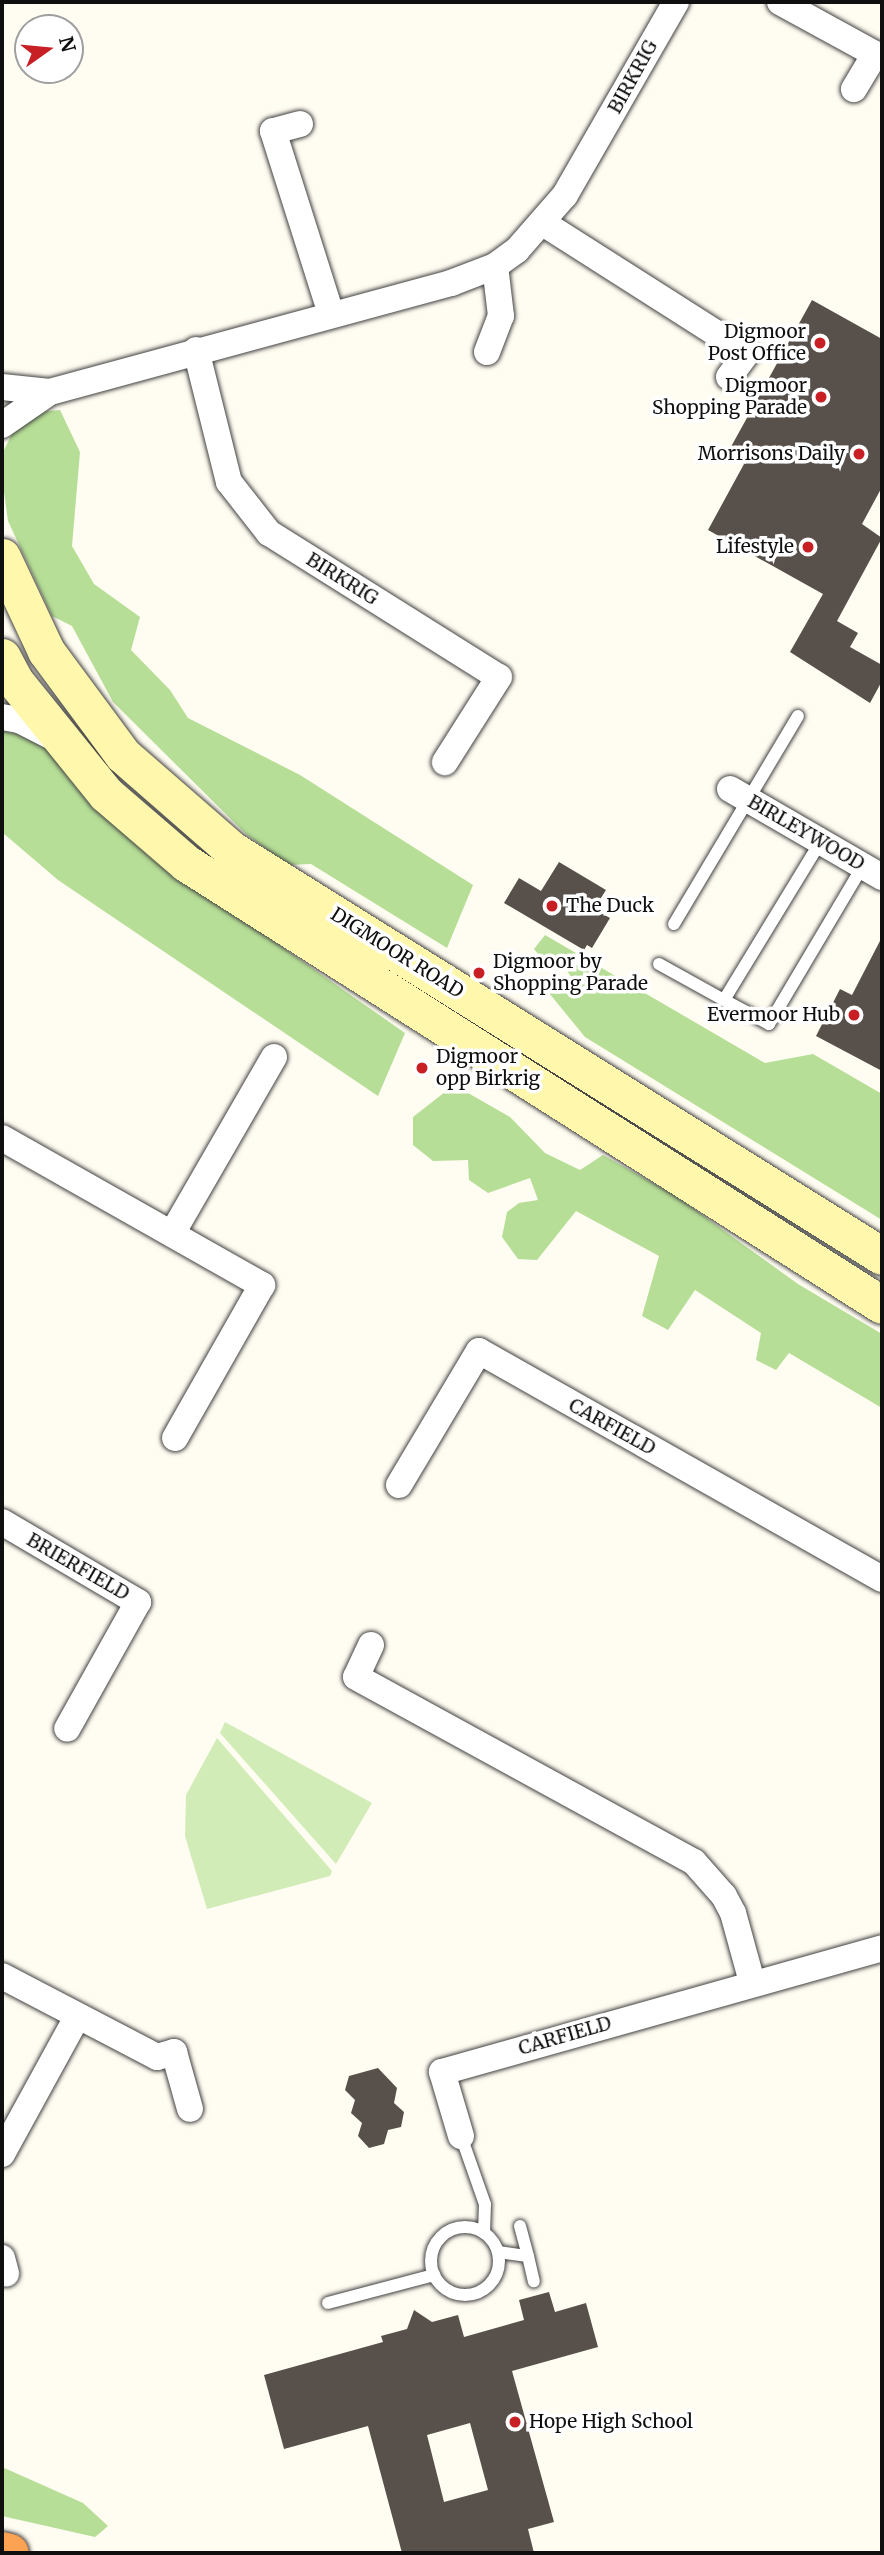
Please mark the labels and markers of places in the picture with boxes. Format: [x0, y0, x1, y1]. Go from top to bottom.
place label: Digmoor Post Office [708, 321, 806, 365]
marker: Digmoor Post Office [812, 335, 828, 351]
place label: Digmoor Shopping Parade [652, 375, 807, 419]
marker: Digmoor Shopping Parade [813, 389, 829, 405]
place label: Morrisons Daily [698, 443, 845, 465]
marker: Morrisons Daily [851, 446, 867, 462]
place label: Lifestyle [716, 536, 794, 558]
marker: Lifestyle [800, 539, 816, 555]
place label: The Duck [566, 895, 654, 917]
marker: The Duck [544, 898, 560, 914]
place label: Digmoor by Shopping Parade [493, 951, 648, 995]
marker: Digmoor by Shopping Parade [471, 965, 487, 981]
place label: Evermoor Hub [707, 1004, 840, 1026]
marker: Evermoor Hub [846, 1007, 862, 1023]
place label: Digmoor opp Birkrig [436, 1046, 540, 1090]
marker: Digmoor opp Birkrig [414, 1060, 430, 1076]
place label: Hope High School [529, 2411, 693, 2433]
marker: Hope High School [507, 2414, 523, 2430]

